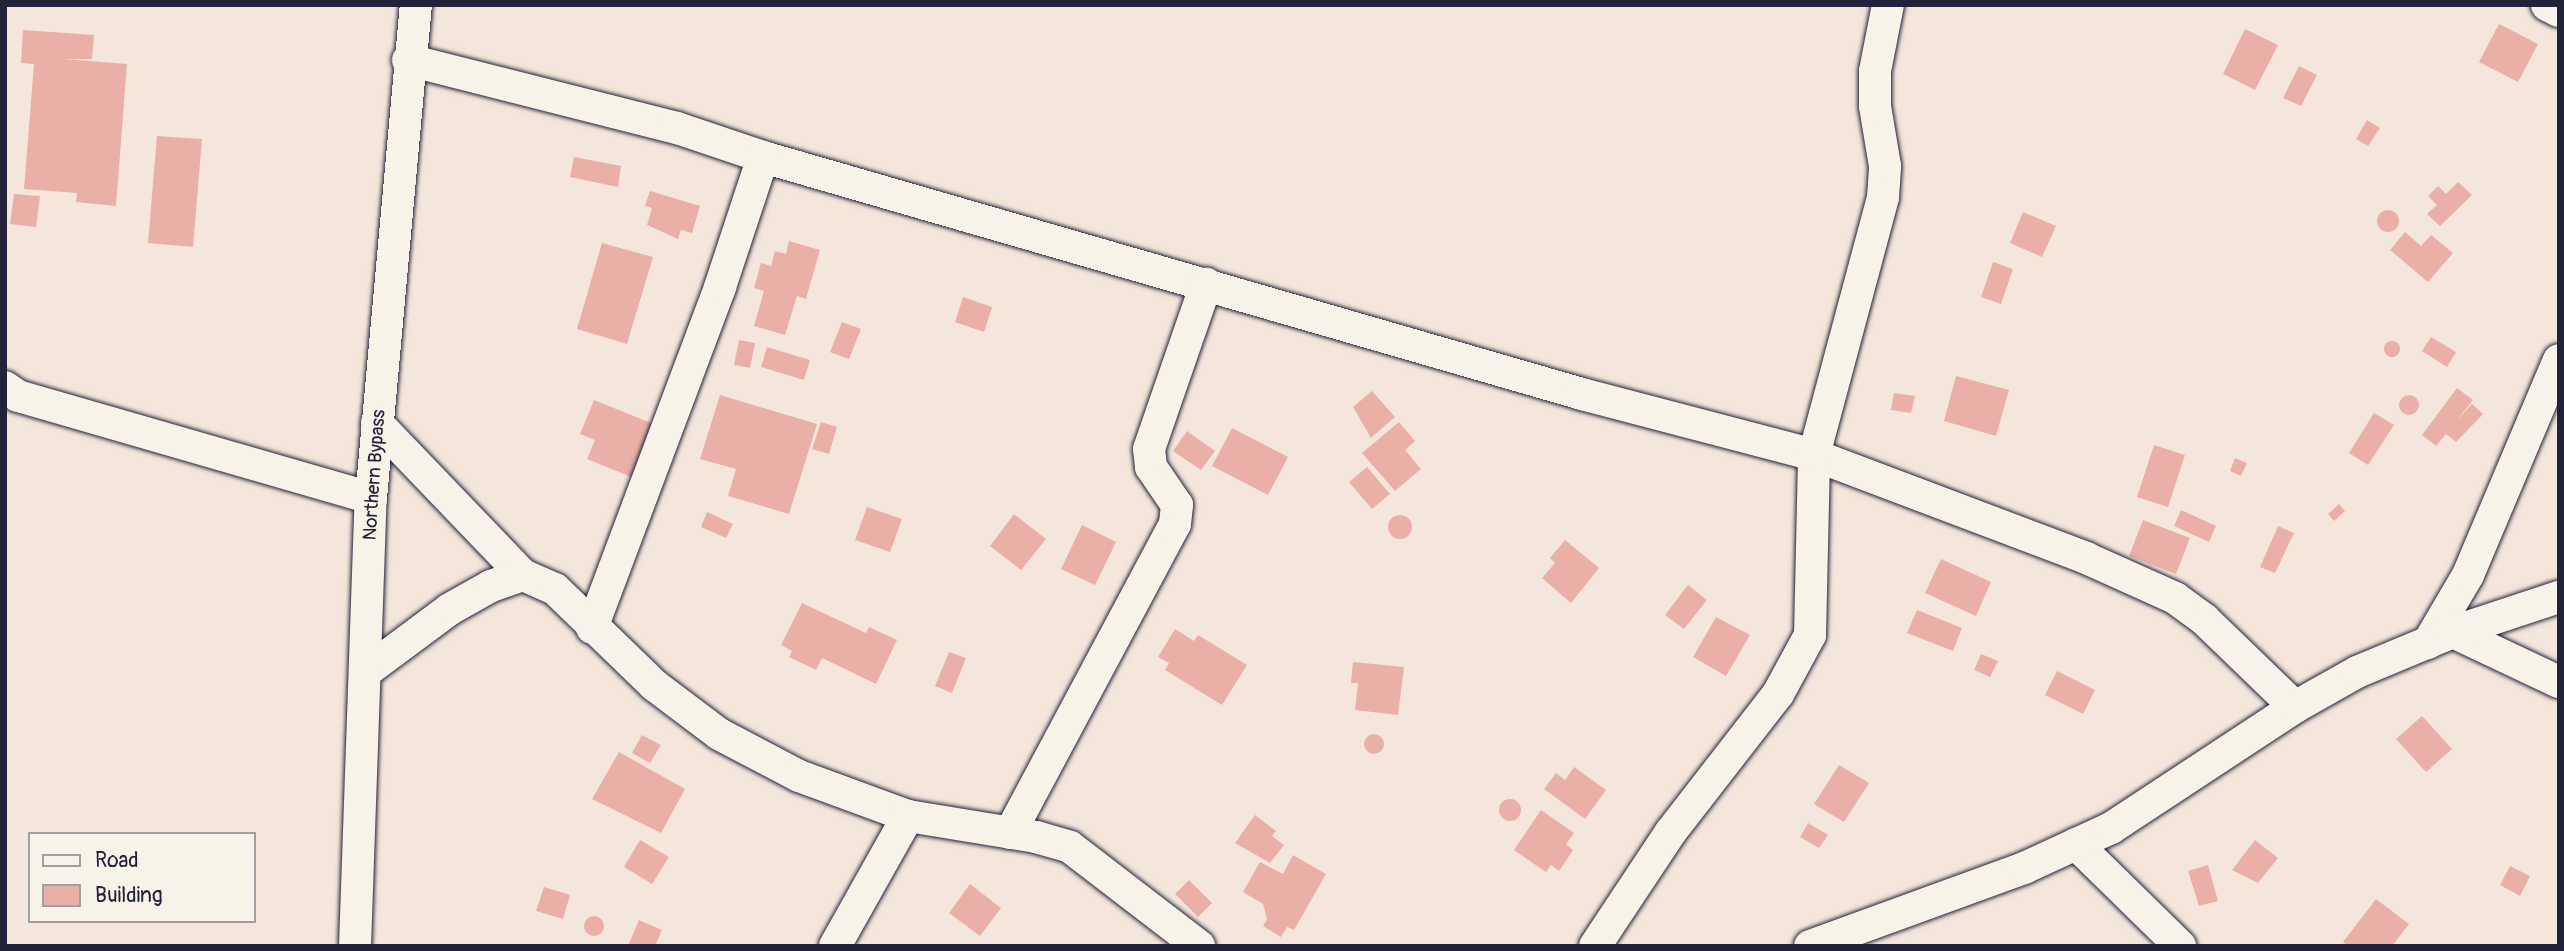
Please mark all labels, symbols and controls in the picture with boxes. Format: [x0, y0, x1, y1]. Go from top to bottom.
street label: Northern Bypass [359, 409, 391, 541]
legend [28, 832, 256, 923]
text: Road [95, 847, 139, 874]
text: Building [95, 882, 162, 909]

